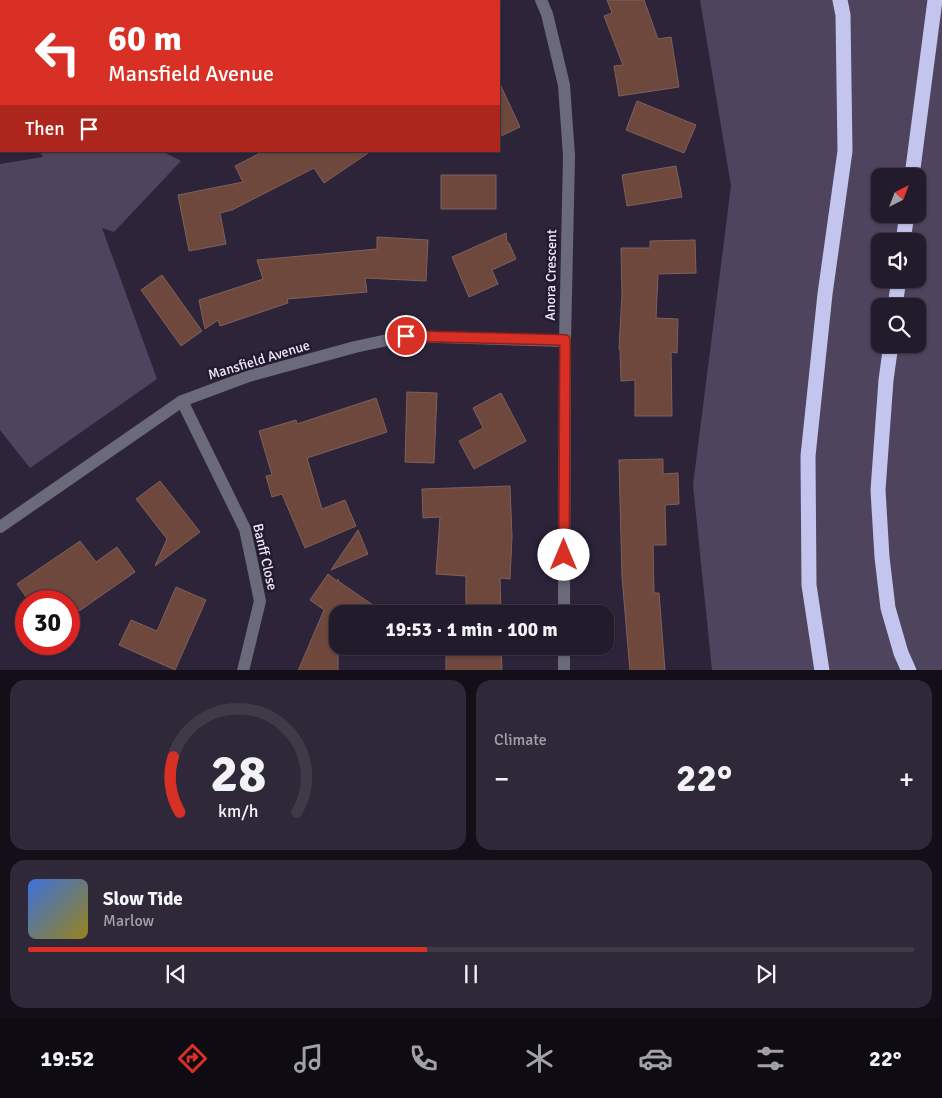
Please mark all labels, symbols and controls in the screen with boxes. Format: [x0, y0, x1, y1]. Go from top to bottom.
text: 60 m [108, 17, 182, 60]
icon: left [25, 20, 90, 85]
text: Mansfield Avenue [108, 60, 274, 87]
icon: arrive [75, 115, 103, 143]
text: Then [25, 117, 65, 141]
north arrow [871, 168, 926, 222]
map controls [871, 168, 926, 353]
street label: Anora Crescent [542, 229, 560, 321]
button: sound [871, 233, 926, 288]
button: search [871, 298, 926, 353]
pin [385, 315, 427, 357]
icon: arrive [392, 322, 420, 350]
street label: Mansfield Avenue [206, 336, 312, 384]
street label: Banff Close [249, 522, 281, 592]
position arrow [537, 528, 589, 580]
speed limit sign: 30 [15, 590, 80, 655]
text: 19:53 · 1 min · 100 m [385, 618, 558, 642]
text: Climate [494, 730, 547, 750]
text: 28 [210, 742, 266, 806]
text: 22° [676, 755, 732, 802]
text: − [494, 762, 509, 796]
text: + [899, 762, 914, 796]
text: km/h [218, 800, 258, 822]
text: Slow Tide [103, 887, 183, 911]
text: Marlow [103, 911, 154, 931]
icon: previous [162, 960, 190, 988]
icon: pause [457, 960, 485, 988]
icon: next [752, 960, 780, 988]
icon: directions [175, 1041, 210, 1076]
icon: music [291, 1041, 326, 1076]
icon: phone [406, 1041, 441, 1076]
icon: climate [522, 1041, 557, 1076]
icon: car [638, 1041, 673, 1076]
icon: filters [753, 1041, 788, 1076]
text: 19:52 [40, 1045, 94, 1072]
text: 22° [869, 1045, 902, 1072]

